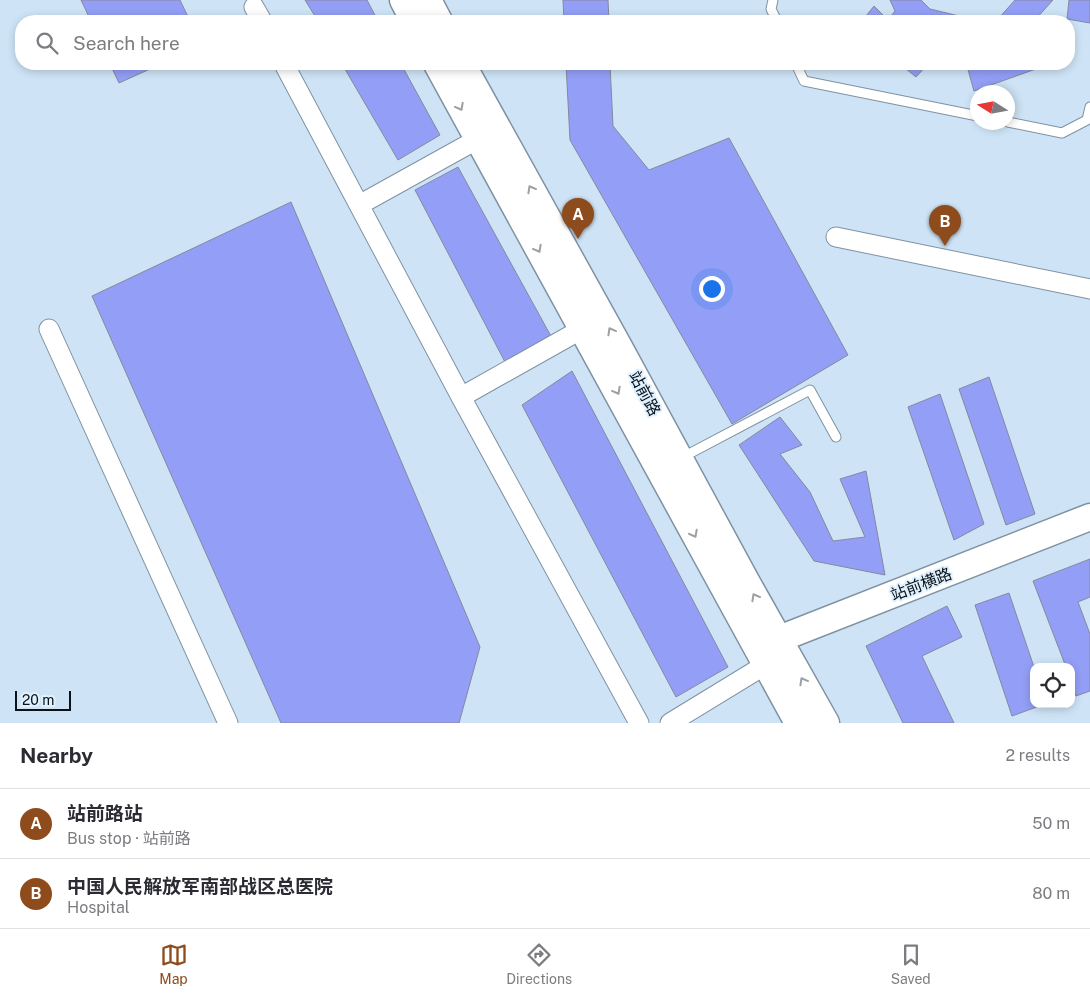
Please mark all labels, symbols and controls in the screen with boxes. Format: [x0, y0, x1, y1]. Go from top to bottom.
search box [15, 15, 1075, 70]
icon: search [33, 29, 61, 57]
text: Search here [73, 32, 180, 54]
north arrow [970, 85, 1015, 130]
one-way arrow [454, 101, 464, 110]
one-way arrow [527, 186, 537, 195]
pin: A [562, 198, 594, 239]
pin: B [929, 205, 961, 246]
one-way arrow [532, 244, 542, 253]
your location [699, 276, 725, 302]
one-way arrow [607, 327, 617, 336]
street label: 站前路 [625, 368, 664, 419]
one-way arrow [611, 386, 621, 395]
one-way arrow [688, 529, 698, 538]
street label: 站前横路 [888, 564, 954, 605]
one-way arrow [751, 593, 761, 602]
map controls [1030, 663, 1075, 708]
button: locate [1030, 663, 1075, 708]
one-way arrow [799, 678, 809, 687]
scale bar [15, 688, 71, 711]
text: 20 m [22, 692, 54, 708]
text: Nearby [20, 743, 93, 768]
text: 2 results [1005, 746, 1070, 765]
text: 站前路站 [67, 802, 143, 824]
text: A [30, 814, 42, 833]
text: 50 m [1032, 814, 1070, 833]
text: Bus stop · 站前路 [67, 829, 191, 848]
text: 中国人民解放军南部战区总医院 [67, 875, 333, 897]
text: B [31, 884, 41, 903]
text: 80 m [1032, 884, 1070, 903]
text: Hospital [67, 898, 130, 917]
tab: Map [159, 941, 188, 987]
tab: Directions [506, 941, 572, 987]
tab: Saved [891, 941, 931, 987]

